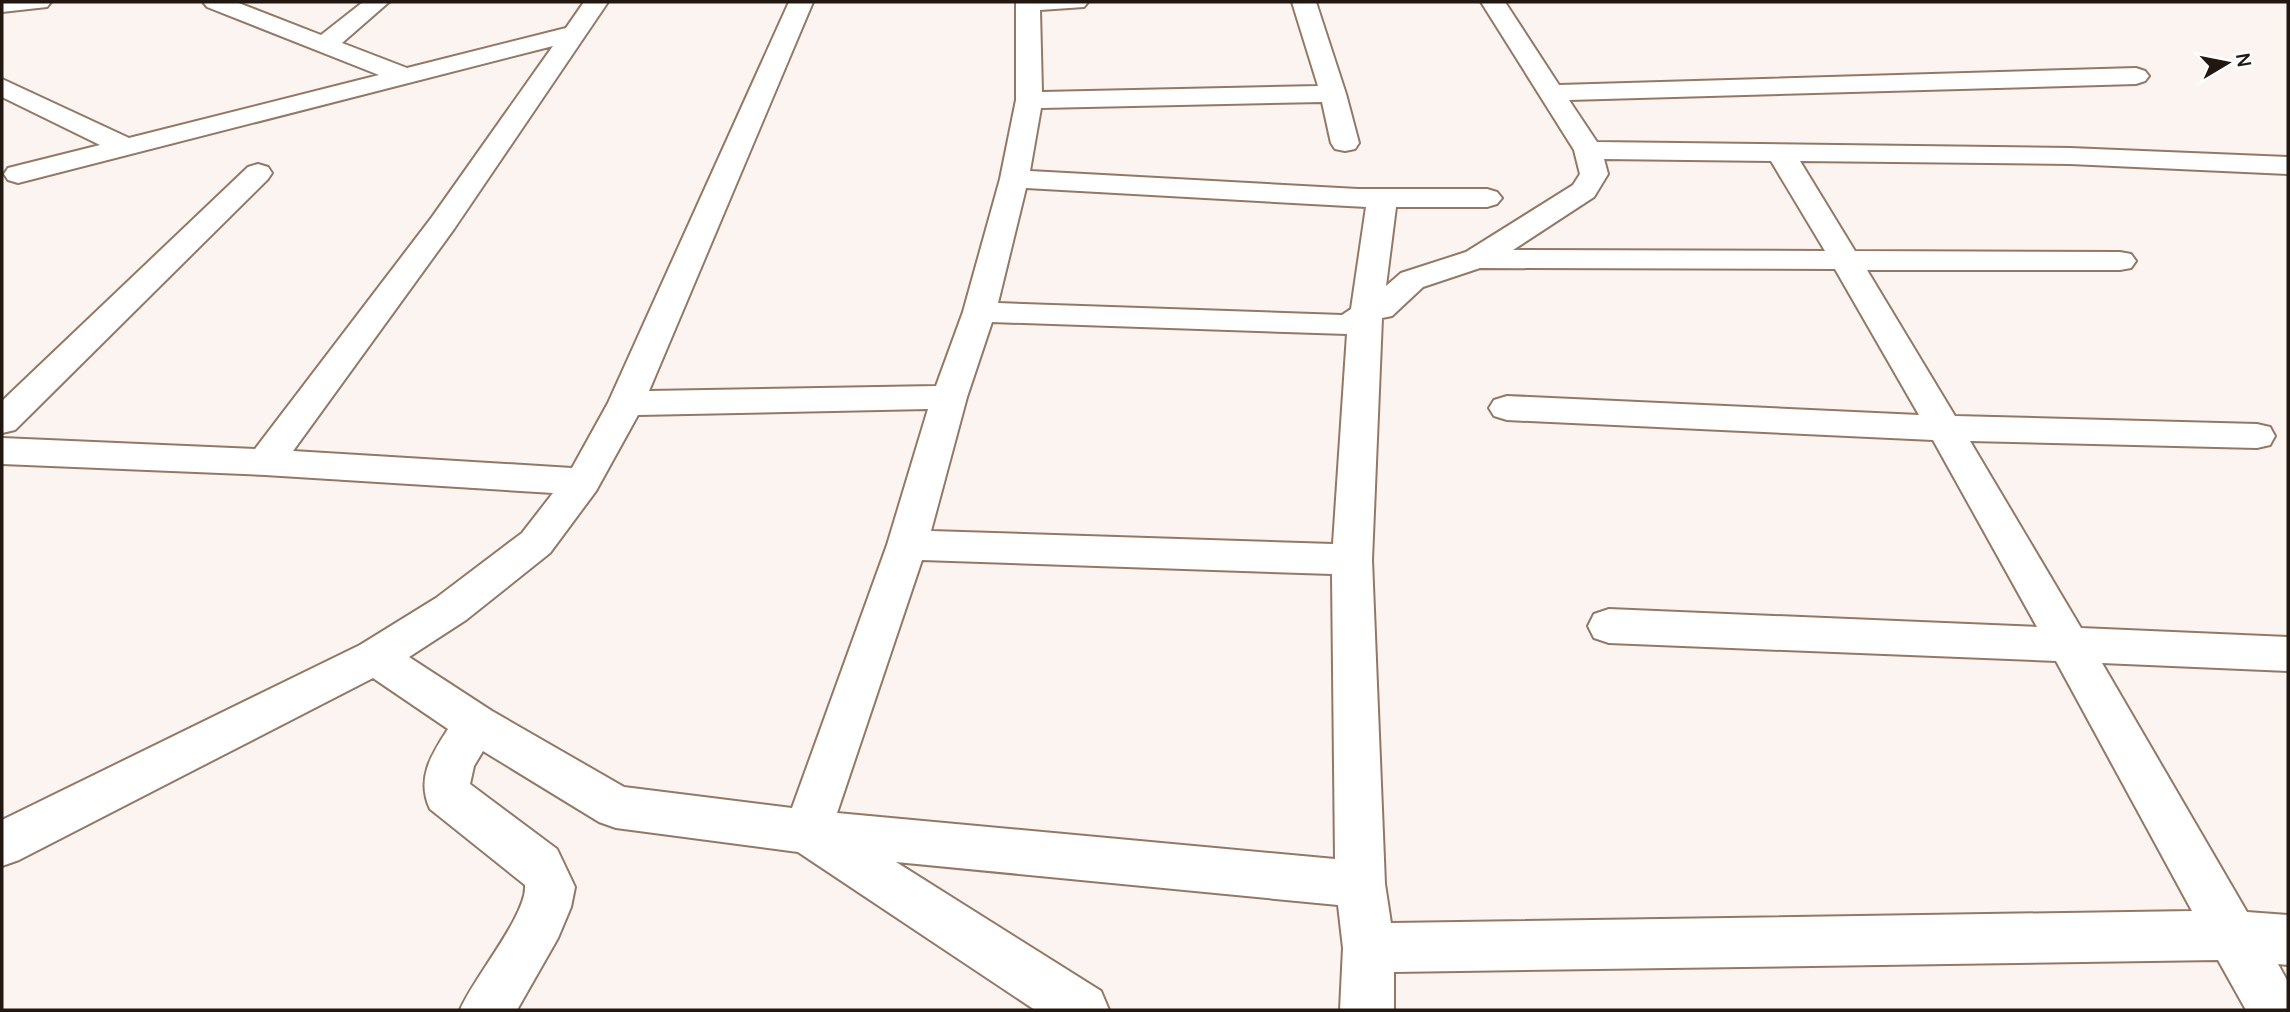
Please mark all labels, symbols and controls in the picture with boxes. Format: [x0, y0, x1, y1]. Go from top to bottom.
north arrow [2192, 28, 2262, 98]
text: N [2230, 51, 2258, 69]

